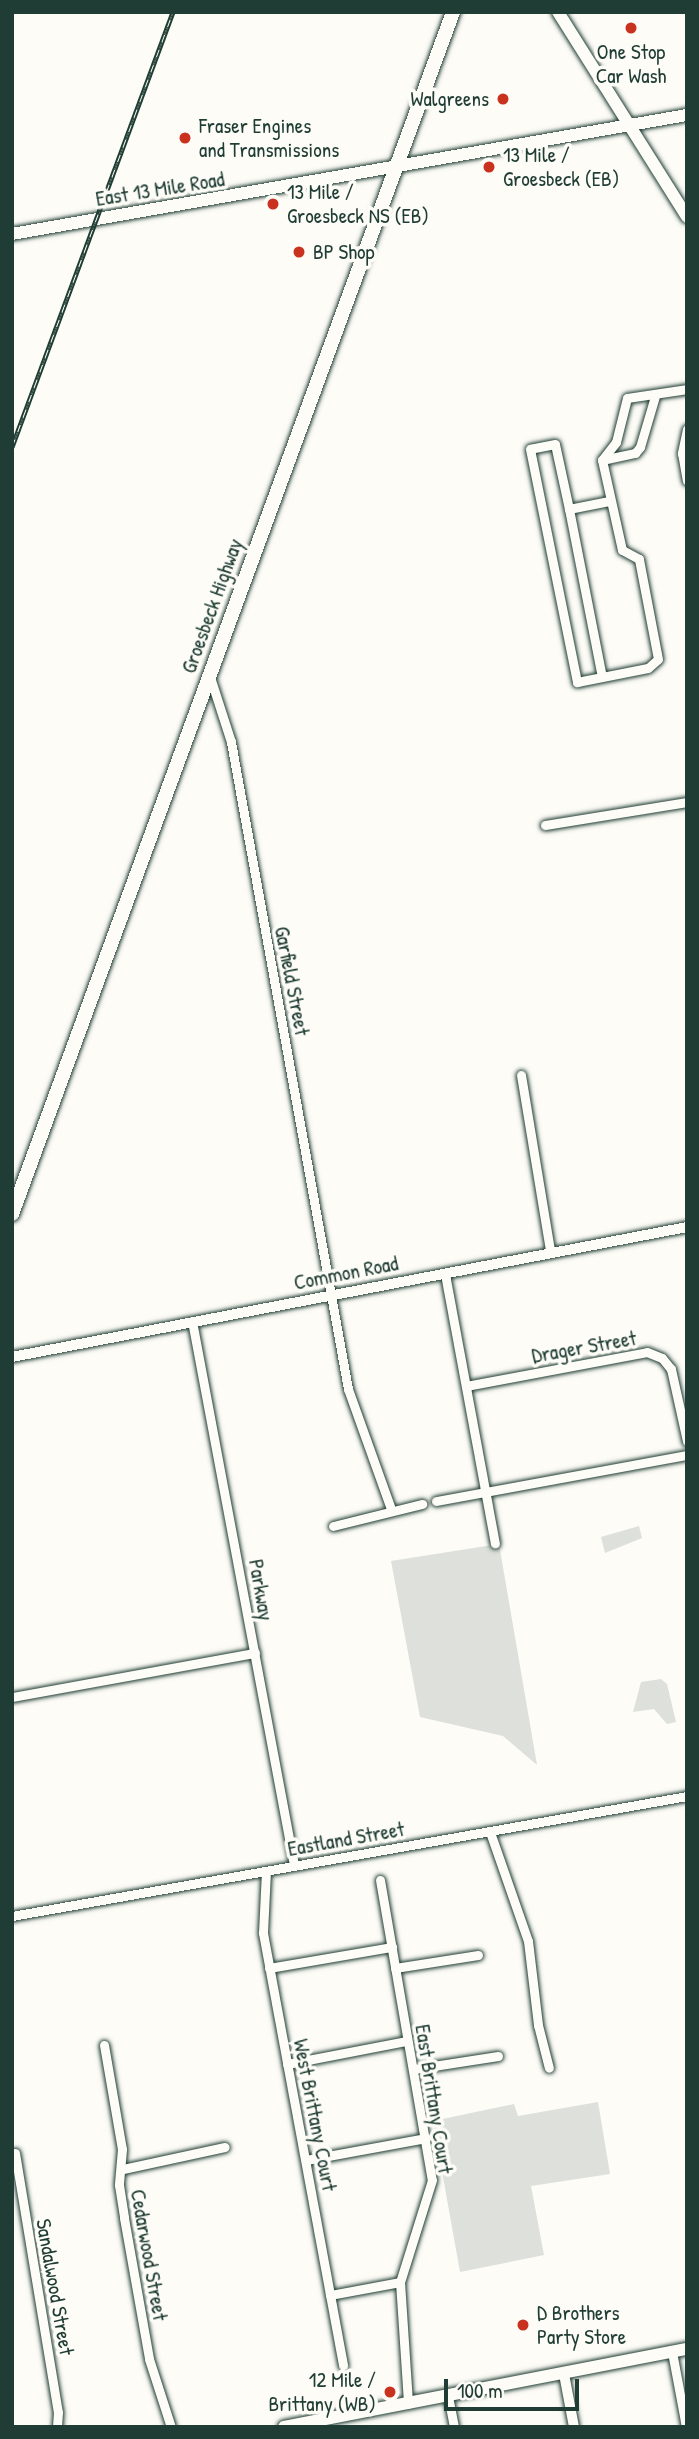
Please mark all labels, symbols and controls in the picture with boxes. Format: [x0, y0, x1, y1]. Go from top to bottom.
marker: One Stop Car Wash [623, 20, 639, 36]
place label: One Stop Car Wash [596, 39, 666, 89]
place label: Walgreens [411, 86, 489, 112]
marker: Walgreens [495, 91, 511, 107]
place label: Fraser Engines and Transmissions [199, 113, 339, 163]
marker: Fraser Engines and Transmissions [177, 130, 193, 146]
place label: 13 Mile / Groesbeck (EB) [503, 142, 619, 192]
marker: 13 Mile / Groesbeck (EB) [481, 159, 497, 175]
street label: East 13 Mile Road [94, 166, 226, 212]
place label: 13 Mile / Groesbeck NS (EB) [287, 179, 429, 229]
marker: 13 Mile / Groesbeck NS (EB) [265, 196, 281, 212]
place label: BP Shop [313, 239, 374, 265]
marker: BP Shop [291, 244, 307, 260]
street label: Groesbeck Highway [176, 535, 248, 677]
street label: Garfield Street [269, 924, 315, 1038]
street label: Common Road [292, 1251, 400, 1295]
street label: Drager Street [530, 1325, 638, 1369]
street label: Parkway [243, 1557, 279, 1623]
street label: Eastland Street [286, 1816, 406, 1862]
street label: East Brittany Court [410, 2023, 458, 2175]
street label: West Brittany Court [288, 2037, 342, 2193]
street label: Cedarwood Street [125, 2187, 173, 2323]
street label: Sandalwood Street [31, 2217, 79, 2357]
place label: D Brothers Party Store [537, 2300, 626, 2350]
marker: D Brothers Party Store [515, 2317, 531, 2333]
scale bar [447, 2366, 582, 2410]
place label: 12 Mile / Brittany (WB) [268, 2367, 376, 2417]
text: 100 m [457, 2376, 503, 2405]
marker: 12 Mile / Brittany (WB) [382, 2384, 398, 2400]

